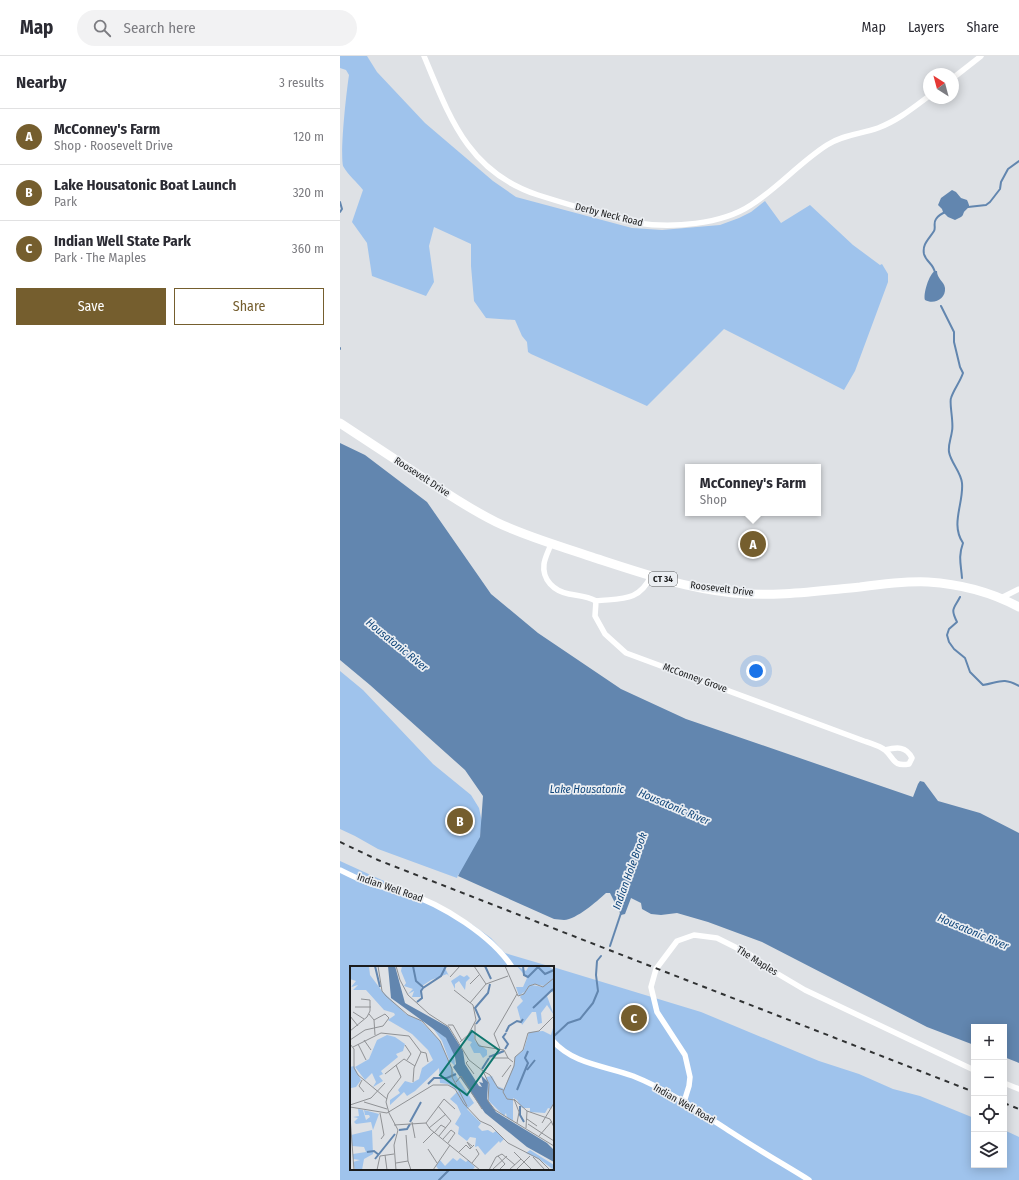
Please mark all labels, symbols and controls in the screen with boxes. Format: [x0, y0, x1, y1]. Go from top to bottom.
search box [77, 10, 357, 46]
text: Map [20, 16, 53, 39]
icon: search [91, 17, 113, 39]
text: Search here [123, 19, 196, 37]
text: Map [862, 19, 886, 36]
text: Layers [908, 19, 944, 36]
text: Share [966, 19, 999, 36]
north arrow [923, 68, 959, 104]
text: Nearby [16, 72, 67, 93]
text: 3 results [279, 75, 324, 90]
text: McConney's Farm [54, 120, 160, 138]
text: A [25, 129, 33, 144]
text: 120 m [293, 129, 324, 144]
text: Shop · Roosevelt Drive [54, 138, 173, 153]
text: Lake Housatonic Boat Launch [54, 176, 236, 194]
text: B [25, 185, 33, 200]
text: 320 m [293, 185, 324, 200]
text: Park [54, 194, 77, 209]
street label: Derby Neck Road [574, 201, 644, 229]
text: Indian Well State Park [54, 232, 191, 250]
text: C [26, 241, 32, 256]
text: 360 m [292, 241, 324, 256]
text: Park · The Maples [54, 250, 146, 265]
button: Save [16, 288, 166, 325]
button: Share [174, 288, 324, 325]
street label: Roosevelt Drive [392, 455, 452, 499]
popup [685, 464, 821, 516]
text: McConney's Farm [700, 474, 806, 492]
text: Shop [700, 492, 727, 507]
pin: A [740, 529, 766, 559]
road number: CT 34 [649, 572, 677, 586]
street label: Roosevelt Drive [690, 579, 754, 599]
water label: Housatonic River [363, 616, 432, 675]
street label: McConney Grove [661, 661, 729, 695]
your location [746, 661, 766, 681]
water label: Lake Housatonic [550, 783, 624, 796]
water label: Housatonic River [636, 786, 713, 828]
pin: B [447, 806, 473, 836]
water label: Indian Hole Brook [610, 830, 650, 911]
street label: Indian Well Road [355, 871, 425, 905]
water label: Housatonic River [935, 911, 1012, 953]
street label: The Maples [734, 944, 780, 978]
inset map [350, 966, 554, 1170]
pin: C [621, 1003, 647, 1033]
map controls [971, 1024, 1007, 1168]
button: + [971, 1024, 1007, 1060]
button: − [971, 1060, 1007, 1096]
street label: Indian Well Road [651, 1082, 717, 1126]
button: locate [971, 1096, 1007, 1132]
button: layers [971, 1132, 1007, 1168]

